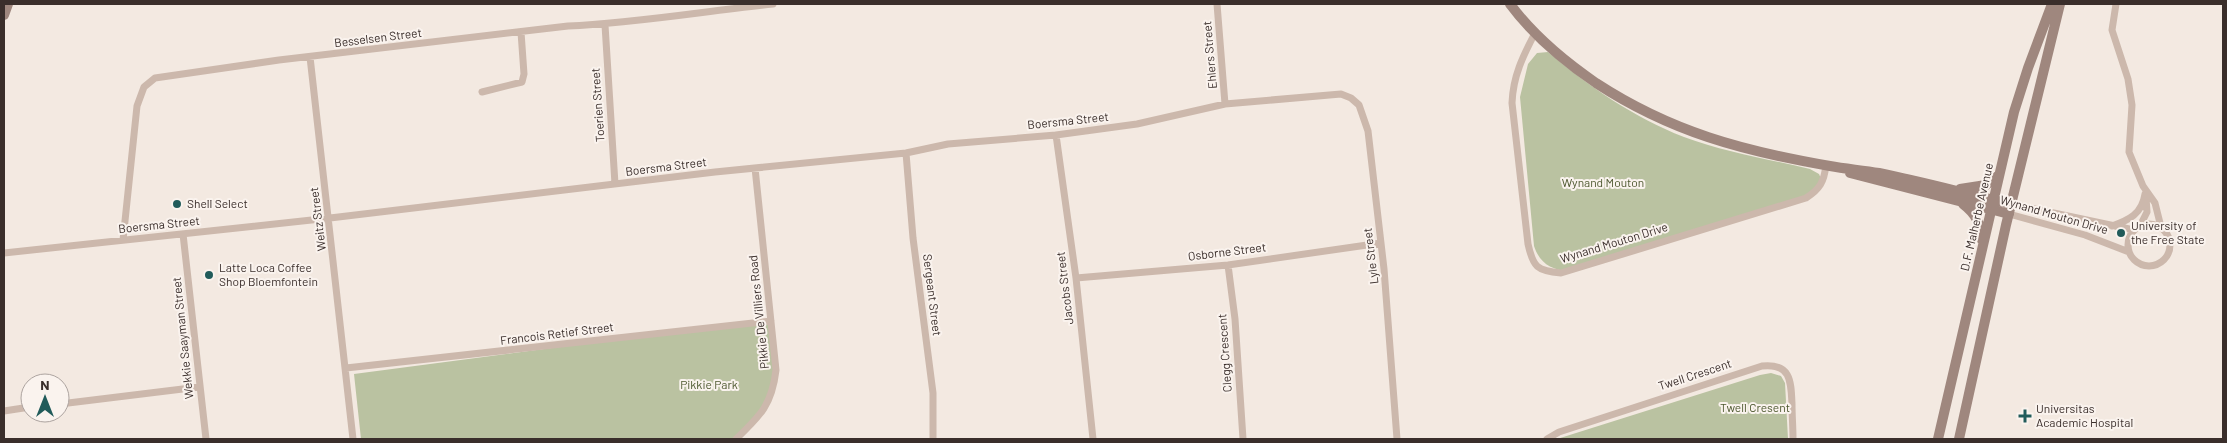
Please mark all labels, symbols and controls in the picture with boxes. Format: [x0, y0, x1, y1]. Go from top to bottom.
street label: Ehlers Street [1199, 21, 1219, 90]
street label: Besselsen Street [333, 25, 422, 49]
street label: Toerien Street [587, 67, 607, 143]
street label: Boersma Street [1026, 109, 1109, 131]
street label: Boersma Street [624, 154, 707, 178]
street label: D.F. Malherbe Avenue [1957, 161, 1995, 272]
park label: Wynand Mouton [1562, 175, 1644, 189]
street label: Weitz Street [306, 186, 328, 252]
street label: Wynand Mouton Drive [1999, 192, 2110, 236]
place label: Shell Select [187, 196, 248, 210]
marker: Shell Select [171, 198, 183, 210]
street label: Boersma Street [117, 213, 200, 235]
place label: University of the Free State [2131, 218, 2205, 246]
street label: Wynand Mouton Drive [1558, 219, 1669, 265]
street label: Lyle Street [1360, 227, 1380, 285]
marker: University of the Free State [2115, 227, 2127, 239]
street label: Osborne Street [1187, 239, 1267, 263]
street label: Jacobs Street [1053, 251, 1075, 325]
street label: Sergeant Street [921, 253, 945, 337]
street label: Pikkie De Villiers Road [745, 254, 771, 370]
place label: Latte Loca Coffee Shop Bloemfontein [219, 260, 318, 288]
marker: Latte Loca Coffee Shop Bloemfontein [203, 269, 215, 281]
street label: Wekkie Saayman Street [169, 276, 195, 400]
street label: Clegg Crescent [1214, 313, 1234, 393]
street label: Francois Retief Street [499, 319, 614, 347]
street label: Twell Crescent [1656, 356, 1733, 392]
north arrow [20, 373, 70, 423]
text: N [40, 376, 50, 393]
park label: Pikkie Park [680, 377, 738, 391]
park label: Twell Cresent [1720, 400, 1790, 414]
place label: Universitas Academic Hospital [2036, 401, 2133, 429]
marker: Universitas Academic Hospital [2018, 409, 2032, 423]

